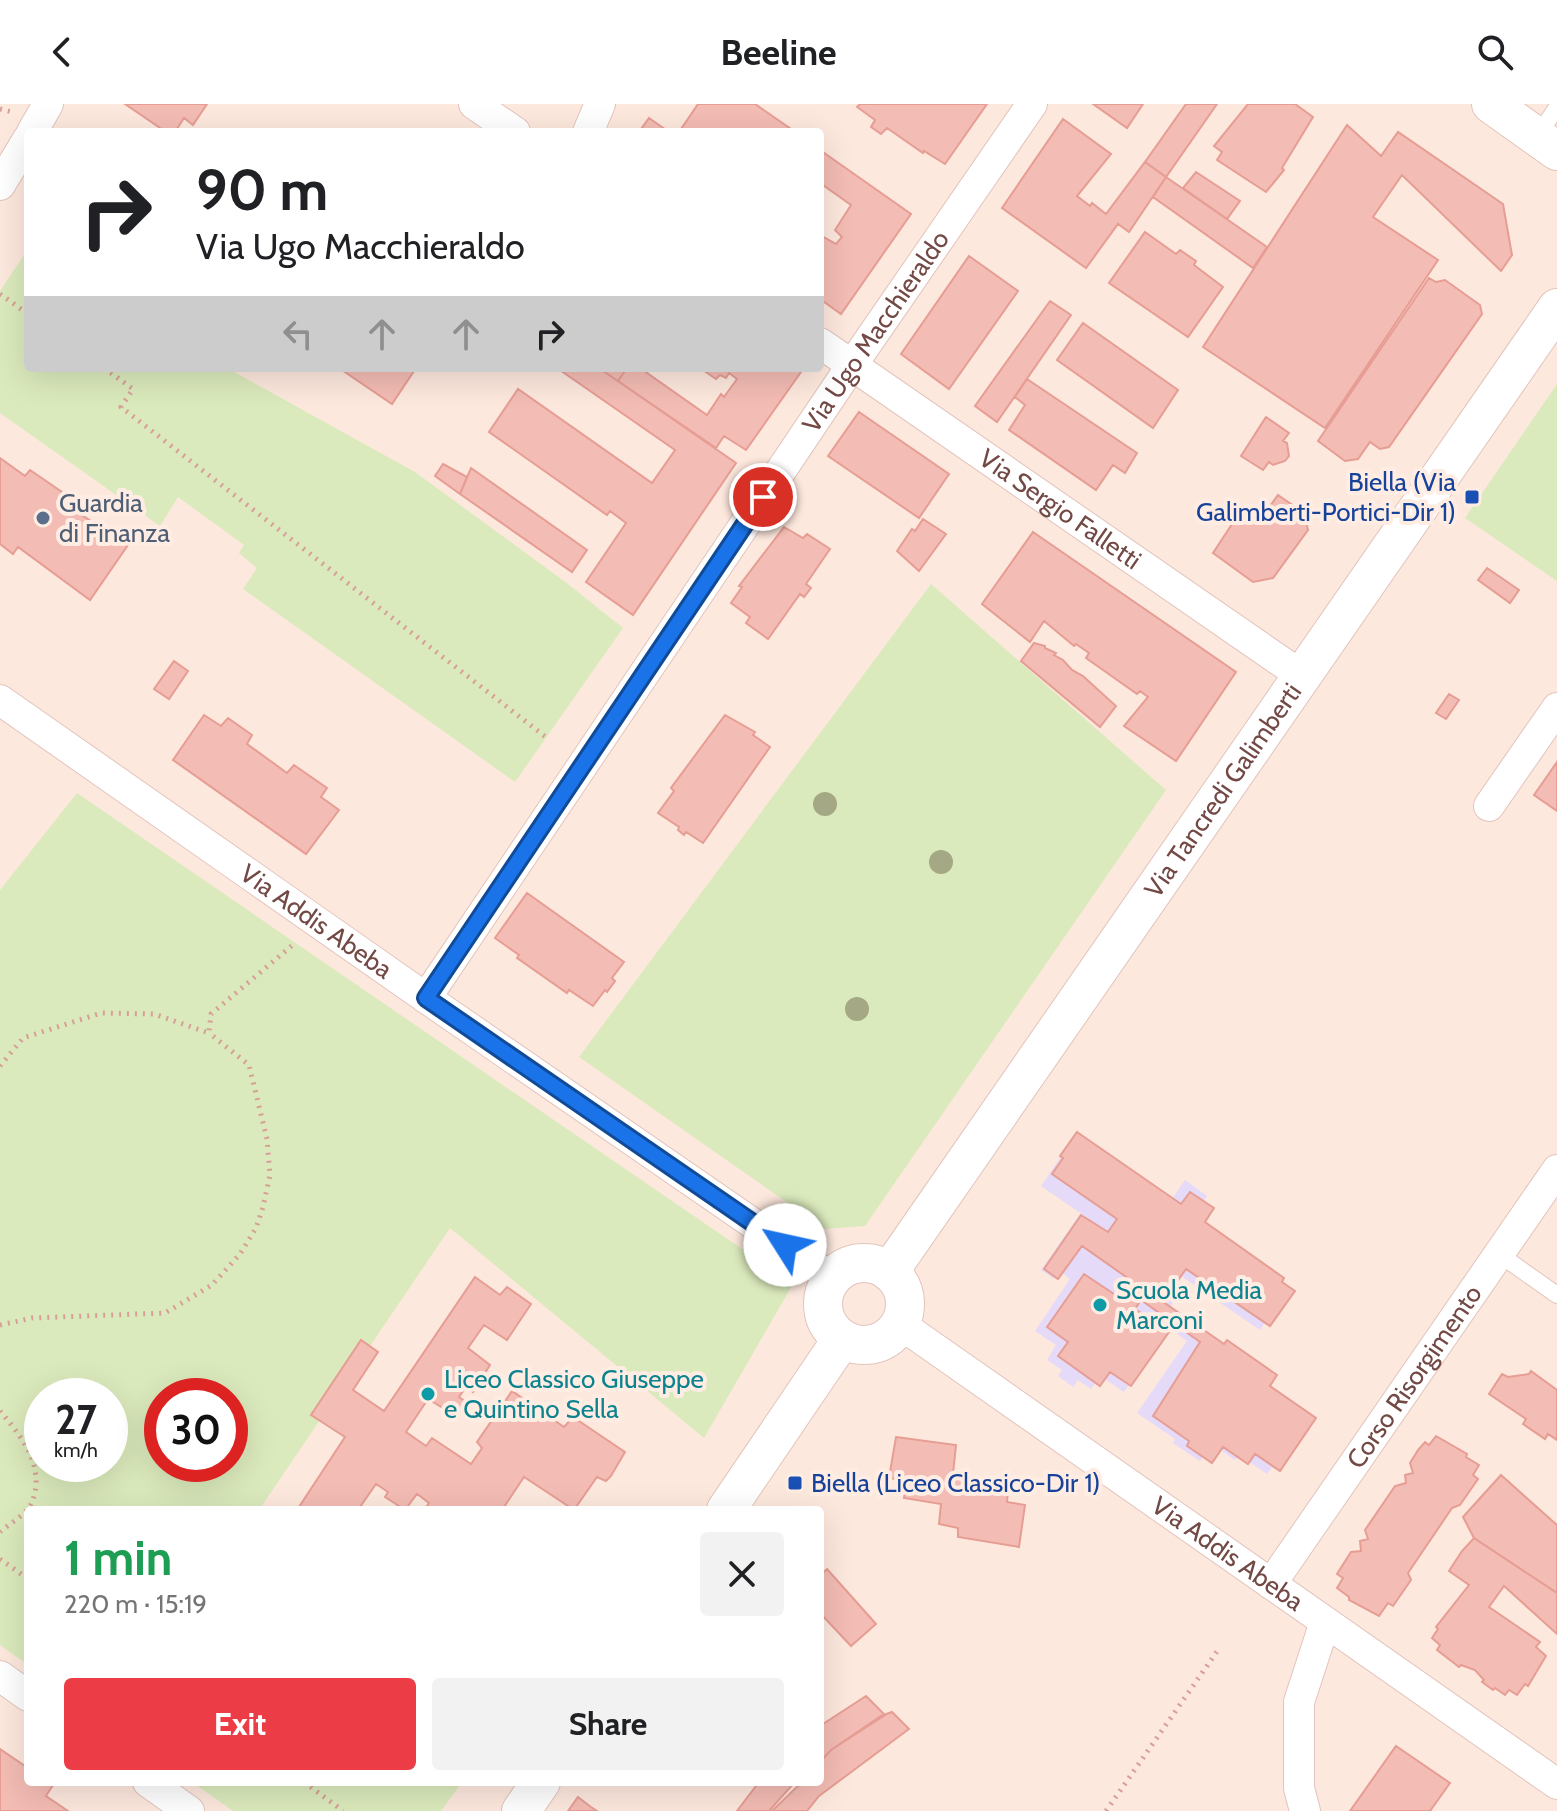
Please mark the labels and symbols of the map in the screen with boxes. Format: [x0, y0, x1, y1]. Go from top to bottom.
street label: Via Ugo Macchieraldo [795, 224, 956, 438]
street label: Via Sergio Falletti [973, 442, 1147, 576]
pin [729, 463, 797, 531]
place label: Biella (Via Galimberti-Portici-Dir 1) [1196, 466, 1457, 528]
place label: Guardia di Finanza [59, 487, 171, 549]
marker: Biella (Via Galimberti-Portici-Dir 1) [1463, 488, 1481, 506]
marker: Guardia di Finanza [34, 509, 52, 527]
street label: Via Tancredi Galimberti [1137, 677, 1308, 904]
street label: Via Addis Abeba [234, 857, 399, 986]
position arrow [743, 1203, 827, 1287]
place label: Scuola Media Marconi [1116, 1274, 1262, 1336]
street label: Corso Risorgimento [1340, 1279, 1489, 1474]
marker: Scuola Media Marconi [1091, 1296, 1109, 1314]
place label: Liceo Classico Giuseppe e Quintino Sella [444, 1363, 704, 1425]
speed limit sign: 30 [144, 1378, 248, 1482]
marker: Liceo Classico Giuseppe e Quintino Sella [419, 1385, 437, 1403]
place label: Biella (Liceo Classico-Dir 1) [811, 1467, 1100, 1499]
marker: Biella (Liceo Classico-Dir 1) [786, 1474, 804, 1492]
street label: Via Addis Abeba [1145, 1489, 1310, 1618]

